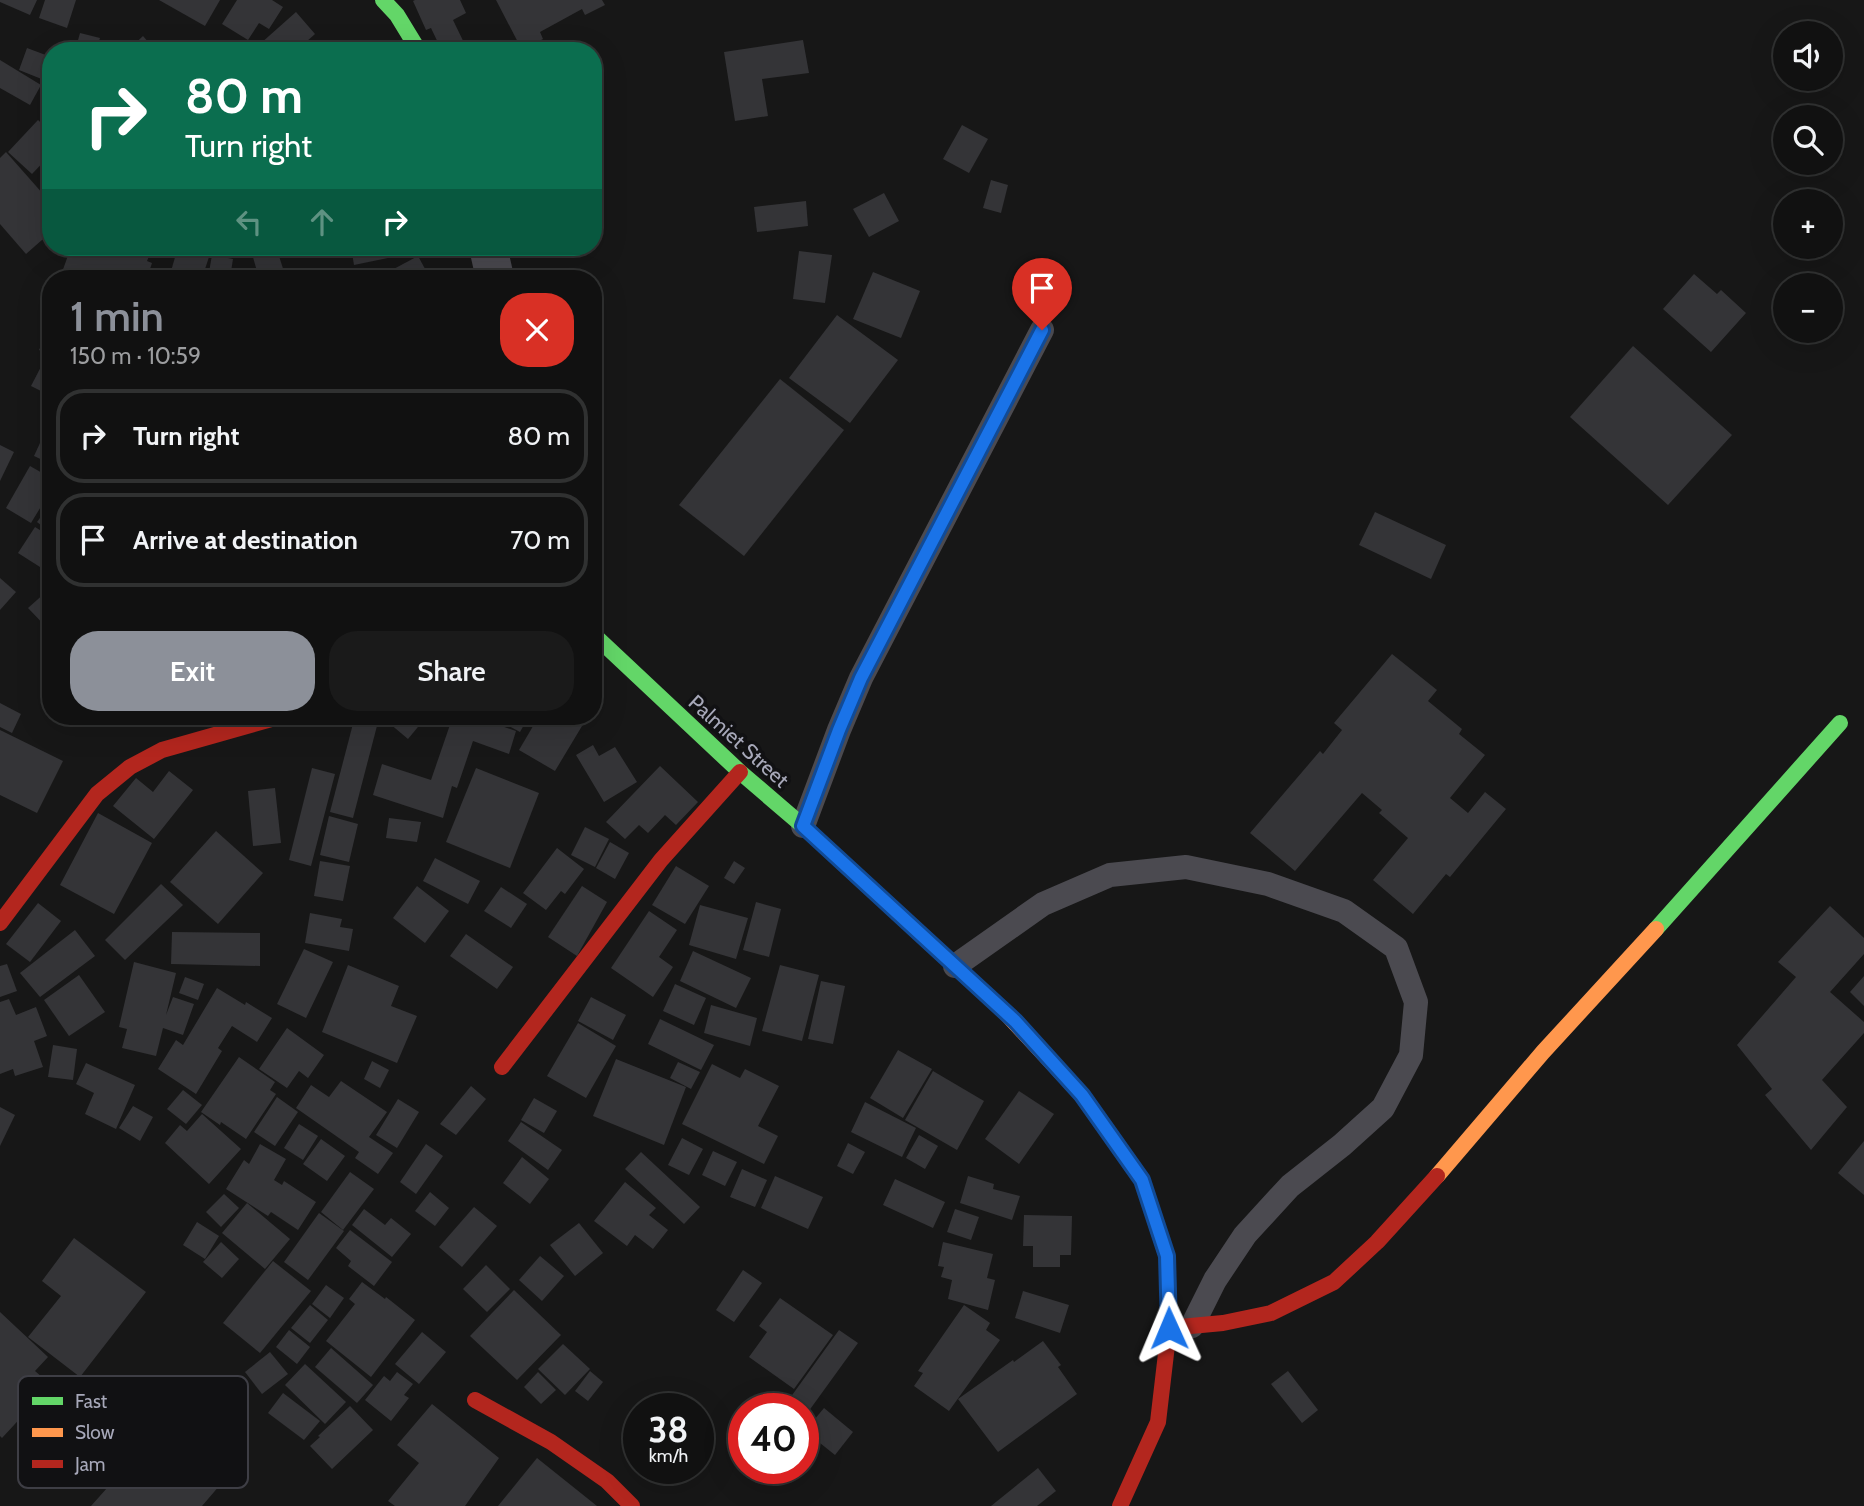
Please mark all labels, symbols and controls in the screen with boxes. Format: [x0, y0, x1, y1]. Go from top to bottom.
map controls [1773, 21, 1843, 343]
button: sound [1773, 21, 1843, 91]
text: 80 m [185, 66, 303, 125]
icon: right [70, 70, 161, 161]
button: search [1773, 105, 1843, 175]
text: Turn right [185, 126, 312, 165]
button: + [1773, 189, 1843, 259]
icon: left [230, 203, 268, 241]
icon: ahead [303, 203, 341, 241]
icon: right [376, 203, 414, 241]
pin [1012, 258, 1072, 330]
icon: arrive [1023, 269, 1061, 307]
button: − [1773, 273, 1843, 343]
text: 1 min [70, 290, 164, 342]
button: close [500, 293, 574, 367]
text: 150 m · 10:59 [70, 342, 201, 370]
icon: right [74, 417, 112, 455]
text: Turn right [133, 420, 239, 452]
text: 80 m [507, 420, 570, 452]
icon: arrive [74, 521, 112, 559]
text: Arrive at destination [133, 524, 358, 556]
text: 70 m [510, 524, 570, 556]
button: Exit [70, 631, 315, 711]
button: Share [329, 631, 574, 711]
street label: Palmiet Street [684, 690, 794, 792]
position arrow [1132, 1291, 1206, 1365]
legend [18, 1376, 248, 1488]
text: Fast [75, 1390, 108, 1413]
speed limit sign: 40 [728, 1393, 819, 1484]
text: 38 [648, 1408, 689, 1451]
text: Slow [75, 1421, 115, 1444]
text: km/h [649, 1445, 688, 1467]
text: Jam [74, 1453, 105, 1476]

